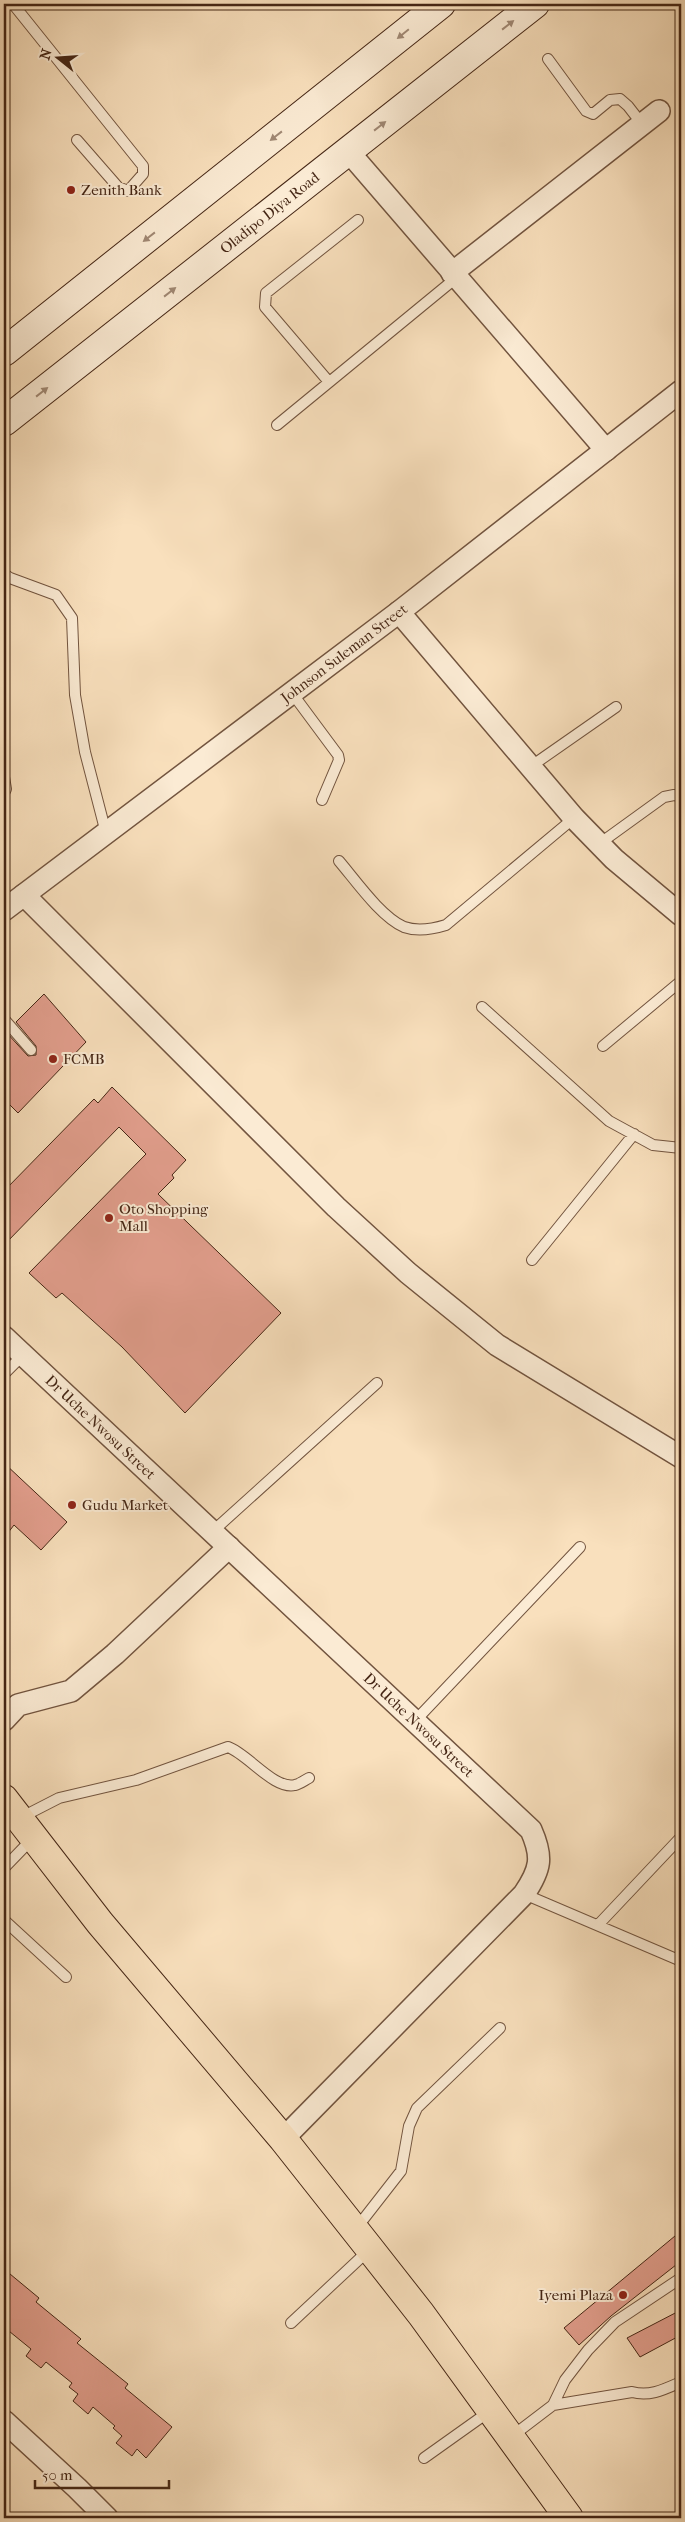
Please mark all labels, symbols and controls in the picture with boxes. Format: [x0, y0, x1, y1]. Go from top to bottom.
one-way arrow [501, 20, 514, 31]
one-way arrow [397, 29, 410, 40]
north arrow [32, 32, 82, 82]
text: N [36, 46, 56, 62]
one-way arrow [373, 121, 386, 132]
one-way arrow [270, 130, 283, 141]
street label: Oladipo Diya Road [216, 168, 324, 258]
place label: Zenith Bank [81, 181, 162, 199]
marker: Zenith Bank [65, 184, 77, 196]
one-way arrow [143, 231, 156, 242]
one-way arrow [163, 286, 176, 297]
one-way arrow [35, 387, 49, 397]
street label: Johnson Suleman Street [277, 600, 411, 707]
place label: FCMB [63, 1050, 105, 1068]
marker: FCMB [47, 1053, 59, 1065]
place label: Oto Shopping Mall [119, 1200, 209, 1235]
marker: Oto Shopping Mall [103, 1212, 115, 1224]
street label: Dr Uche Nwosu Street [41, 1371, 160, 1484]
place label: Gudu Market [82, 1496, 169, 1514]
marker: Gudu Market [66, 1499, 78, 1511]
street label: Dr Uche Nwosu Street [360, 1669, 478, 1781]
place label: Iyemi Plaza [539, 2286, 614, 2304]
marker: Iyemi Plaza [617, 2289, 629, 2301]
scale bar [35, 2457, 169, 2489]
text: 50 m [42, 2466, 73, 2484]

